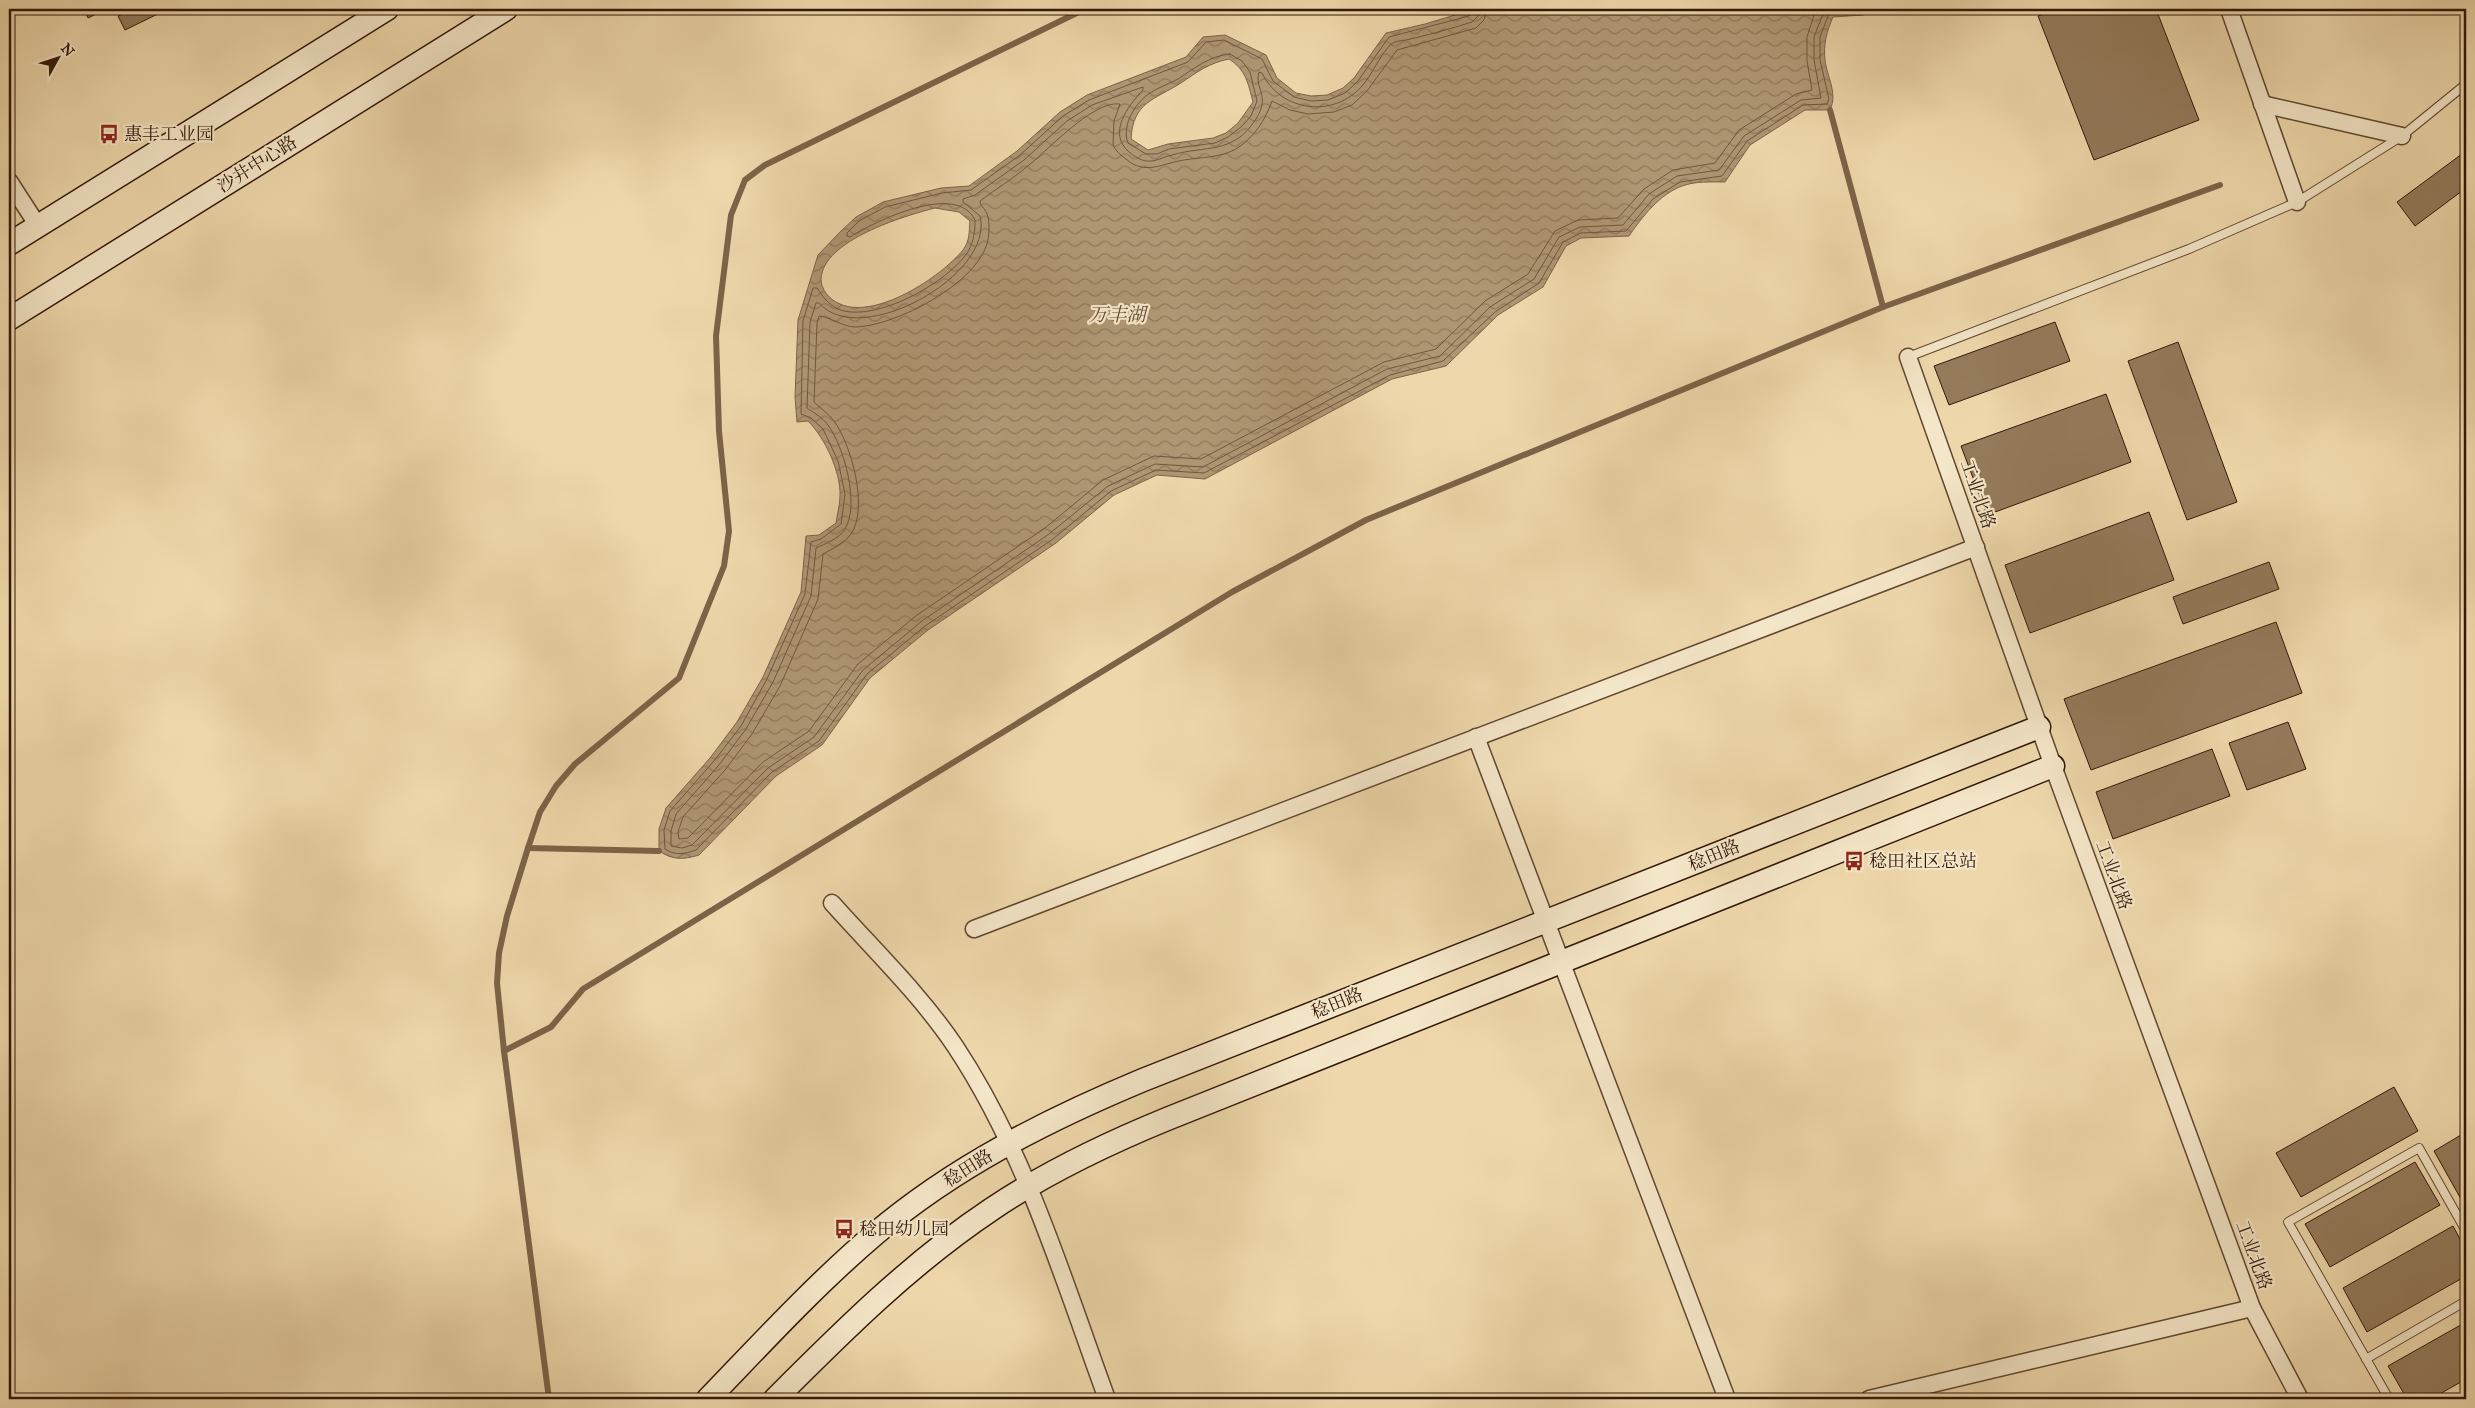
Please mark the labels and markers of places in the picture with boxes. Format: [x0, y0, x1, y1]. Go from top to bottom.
bus stop icon: 惠丰工业园 [98, 123, 120, 145]
place label: 惠丰工业园 [124, 123, 214, 145]
bus stop icon: 稔田社区总站 [1843, 850, 1865, 872]
place label: 稔田社区总站 [1869, 850, 1977, 872]
bus stop icon: 稔田幼儿园 [833, 1218, 855, 1240]
place label: 稔田幼儿园 [859, 1218, 949, 1240]

